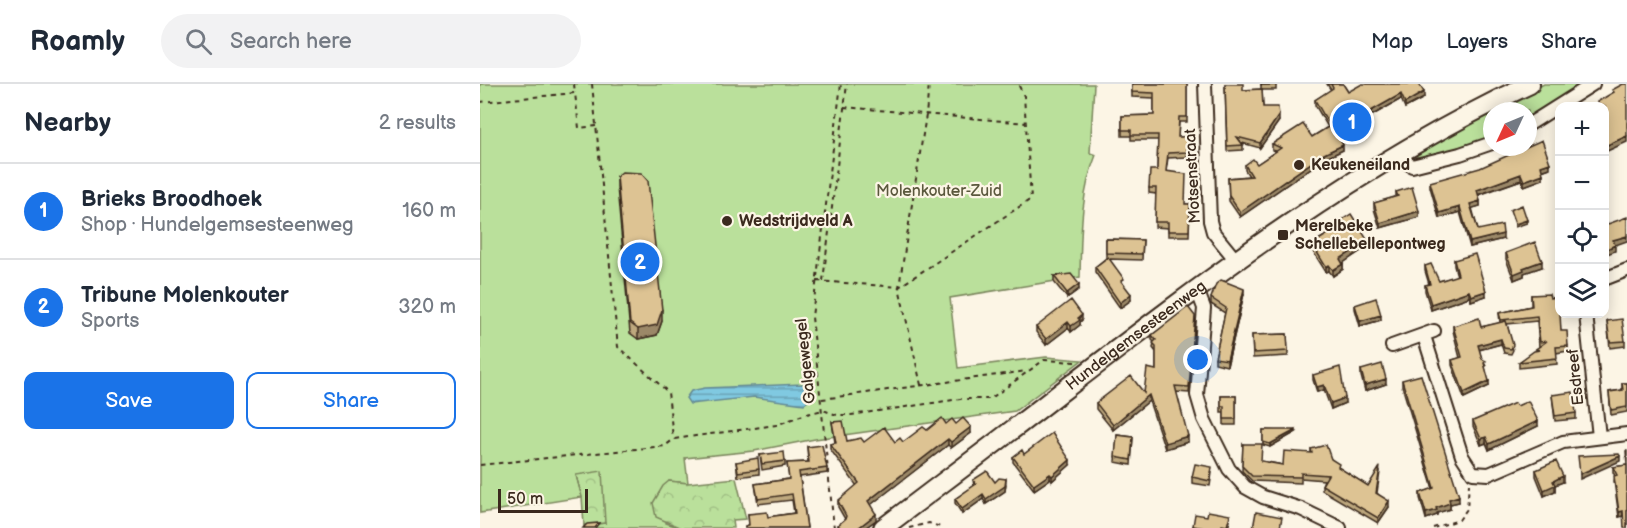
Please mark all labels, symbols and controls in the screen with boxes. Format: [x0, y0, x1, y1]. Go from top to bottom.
search box [161, 14, 581, 68]
text: Roamly [30, 25, 125, 58]
icon: search [182, 25, 215, 58]
text: Search here [230, 28, 352, 55]
text: Map [1371, 29, 1413, 54]
text: Layers [1446, 29, 1508, 54]
text: Share [1541, 29, 1597, 54]
pin: 1 [1332, 99, 1372, 144]
north arrow [1483, 102, 1537, 156]
map controls [1555, 102, 1609, 318]
button: + [1555, 102, 1609, 156]
text: Nearby [24, 108, 111, 139]
text: 2 results [379, 111, 456, 135]
street label: Motsenstraat [1181, 128, 1205, 224]
place label: Keukeneiland [1311, 156, 1410, 175]
button: − [1555, 156, 1609, 210]
marker: Keukeneiland [1292, 158, 1306, 172]
park label: Molenkouter-Zuid [876, 182, 1002, 201]
text: Brieks Broodhoek [81, 186, 262, 213]
text: 1 [39, 199, 48, 223]
text: 160 m [402, 199, 456, 223]
button: locate [1555, 210, 1609, 264]
place label: Wedstrijdveld A [739, 212, 853, 231]
text: Shop · Hundelgemsesteenweg [81, 213, 354, 237]
marker: Wedstrijdveld A [720, 214, 734, 228]
place label: Merelbeke Schellebellepontweg [1295, 217, 1446, 254]
marker: Merelbeke Schellebellepontweg [1276, 228, 1290, 242]
pin: 2 [620, 240, 660, 285]
button: layers [1555, 264, 1609, 318]
street label: Hundelgemsesteenweg [1062, 276, 1210, 394]
text: Tribune Molenkouter [81, 282, 289, 309]
text: 2 [38, 295, 49, 319]
text: 320 m [398, 295, 456, 319]
text: Sports [81, 309, 139, 333]
street label: Galgewegel [792, 317, 820, 405]
your location [1183, 345, 1212, 374]
street label: Esdreef [1564, 348, 1588, 406]
button: Save [24, 372, 234, 429]
button: Share [246, 372, 456, 429]
scale bar [498, 486, 588, 514]
text: 50 m [507, 490, 543, 509]

